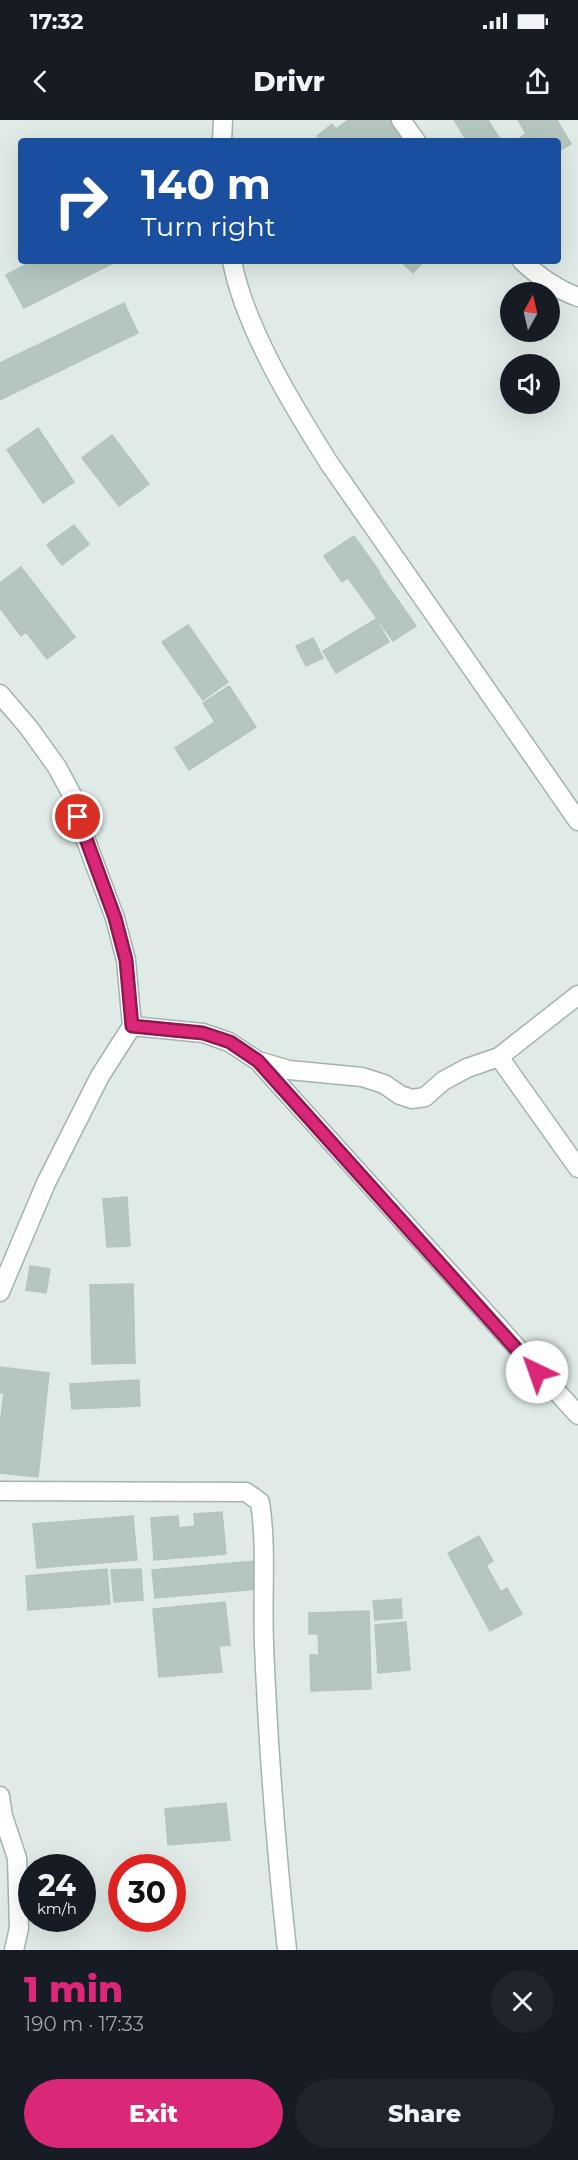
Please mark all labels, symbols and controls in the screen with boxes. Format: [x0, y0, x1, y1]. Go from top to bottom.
text: 17:32 [30, 8, 83, 35]
icon: back [24, 65, 57, 98]
text: Drivr [253, 65, 325, 98]
icon: share [521, 65, 554, 98]
text: 140 m [141, 158, 271, 210]
icon: right [42, 162, 120, 240]
text: Turn right [141, 210, 276, 243]
north arrow [500, 282, 560, 342]
map controls [500, 282, 560, 414]
button: sound [500, 354, 560, 414]
pin [52, 791, 103, 842]
icon: arrive [61, 800, 94, 833]
position arrow [505, 1340, 569, 1404]
speed limit sign: 30 [108, 1854, 186, 1932]
text: 24 [38, 1867, 76, 1904]
text: km/h [37, 1899, 77, 1918]
text: 1 min [24, 1967, 123, 2011]
button: close [491, 1970, 554, 2033]
text: 190 m · 17:33 [24, 2012, 144, 2036]
button: Exit [24, 2079, 283, 2148]
button: Share [295, 2079, 554, 2148]

